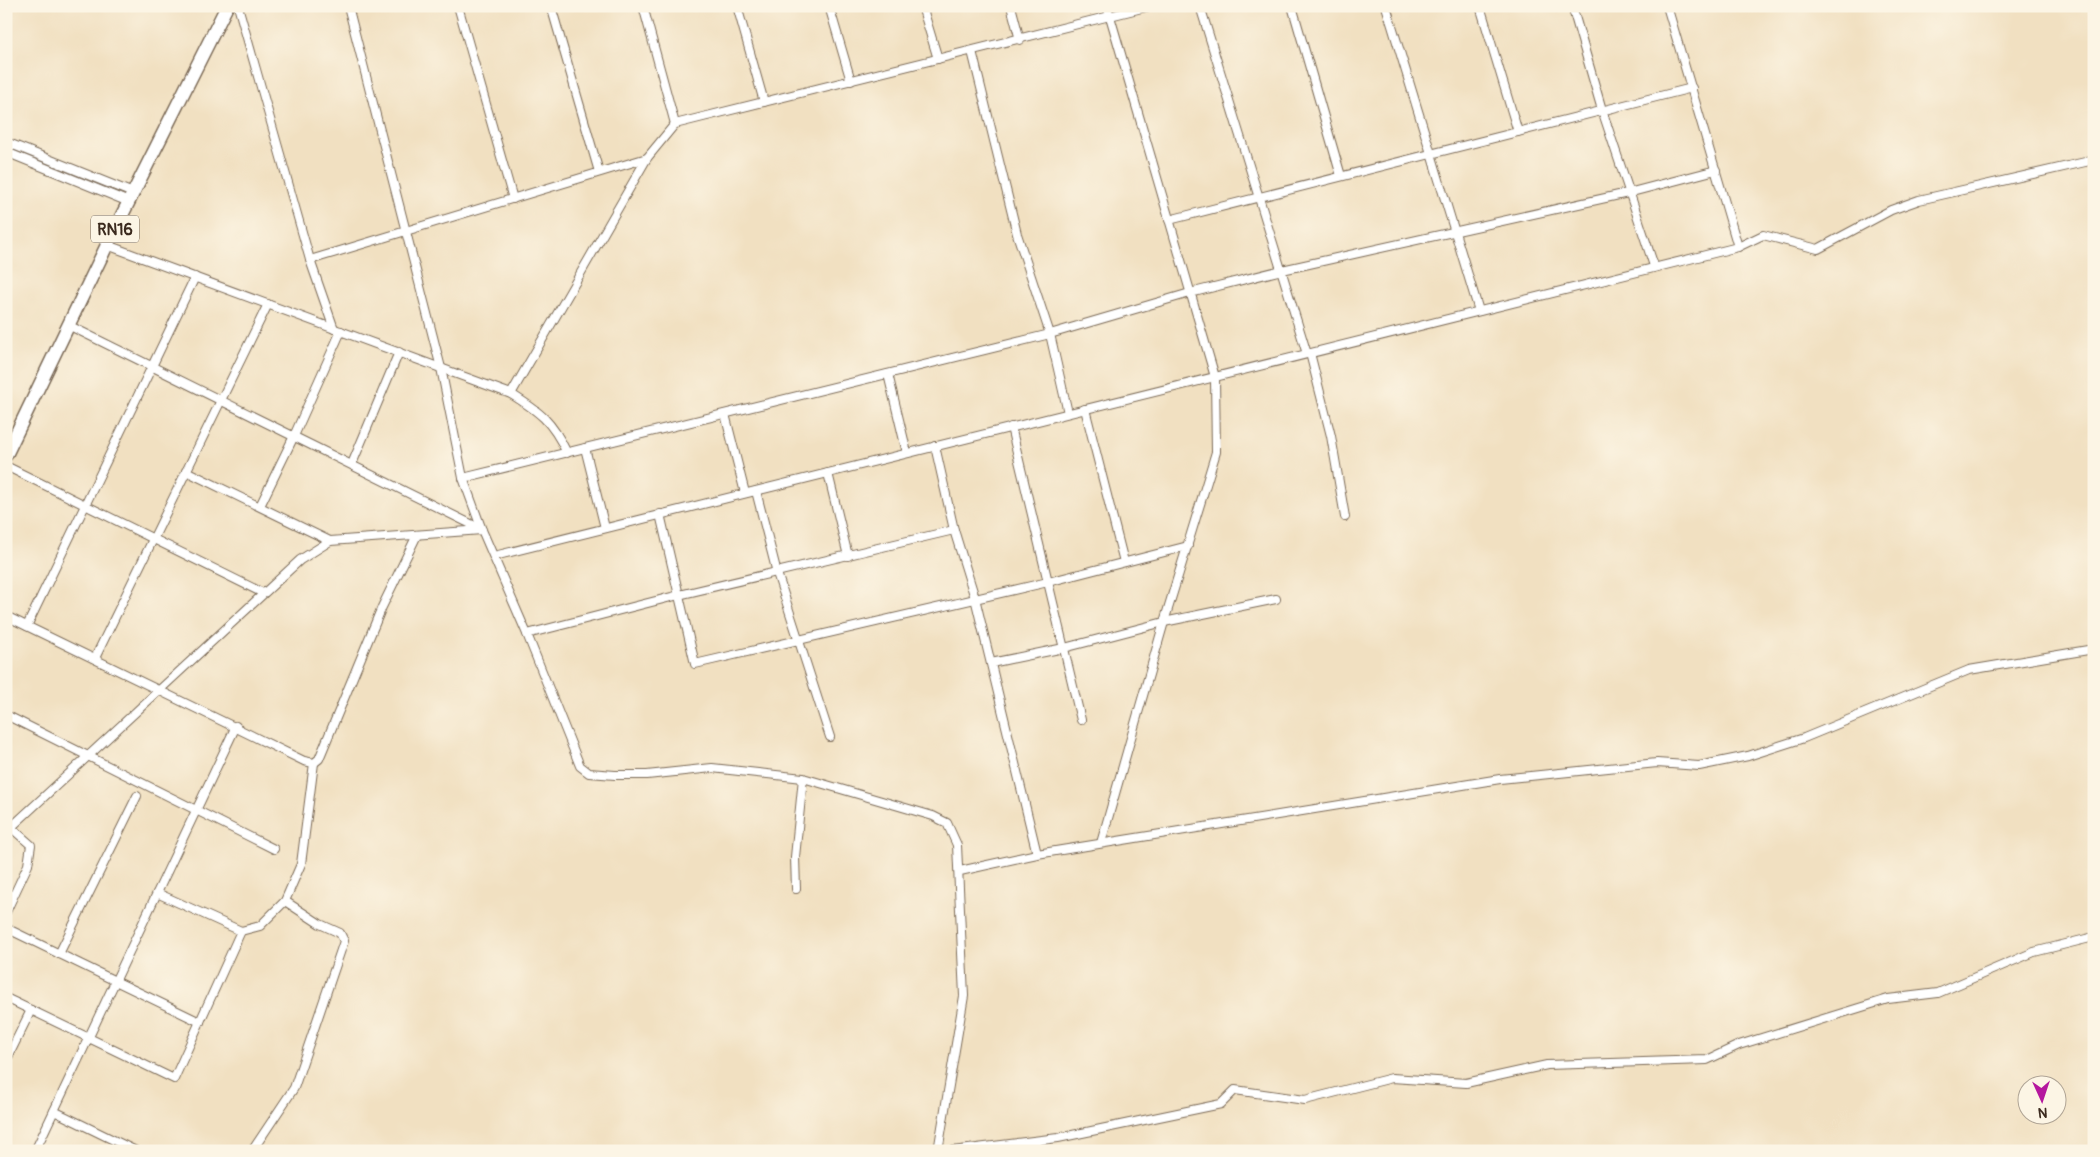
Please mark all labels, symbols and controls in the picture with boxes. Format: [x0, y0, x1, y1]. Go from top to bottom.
road number: RN16 [91, 215, 139, 242]
north arrow [2018, 1074, 2068, 1124]
text: N [2037, 1104, 2048, 1121]

